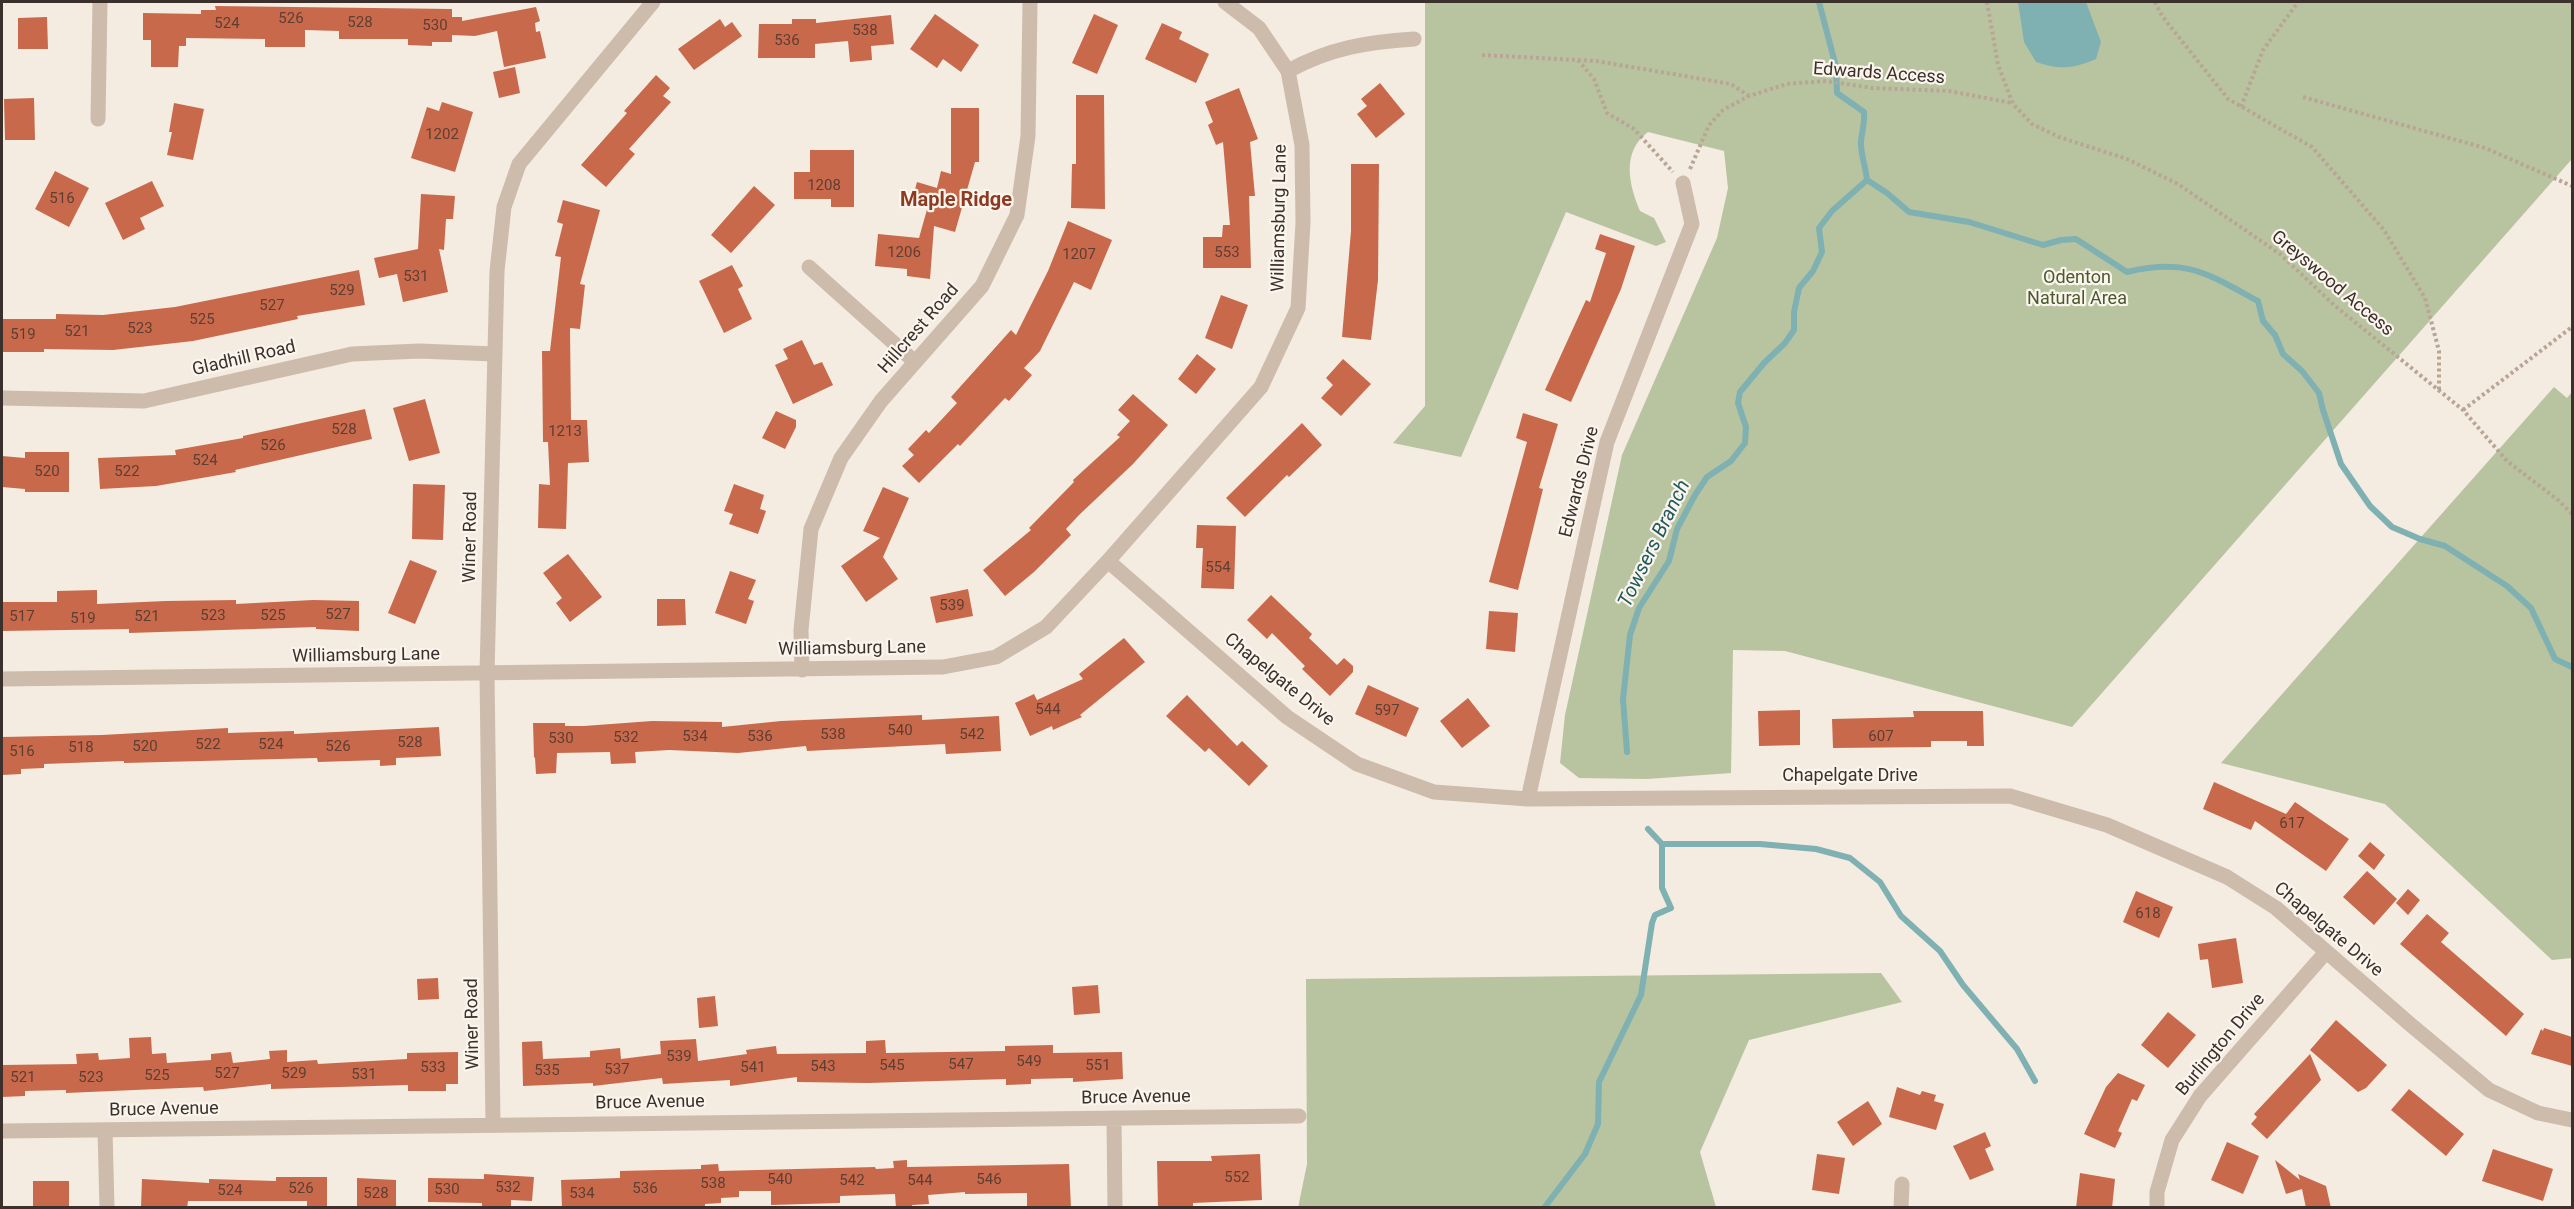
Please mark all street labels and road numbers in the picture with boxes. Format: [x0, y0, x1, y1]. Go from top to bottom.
street label: Edwards Access [1812, 59, 1946, 89]
street label: Williamsburg Lane [1268, 144, 1292, 292]
street label: Greyswood Access [2267, 227, 2397, 341]
street label: Hillcrest Road [874, 280, 964, 378]
street label: Gladhill Road [190, 337, 298, 381]
street label: Edwards Drive [1556, 424, 1604, 540]
street label: Winer Road [459, 491, 483, 583]
street label: Chapelgate Drive [1219, 629, 1339, 731]
street label: Williamsburg Lane [778, 637, 926, 661]
street label: Williamsburg Lane [292, 644, 440, 668]
street label: Chapelgate Drive [1782, 765, 1918, 787]
street label: Chapelgate Drive [2269, 878, 2387, 982]
street label: Winer Road [461, 978, 485, 1070]
street label: Burlington Drive [2172, 989, 2270, 1101]
street label: Bruce Avenue [1081, 1086, 1191, 1110]
street label: Bruce Avenue [595, 1091, 705, 1115]
street label: Bruce Avenue [109, 1098, 219, 1122]

